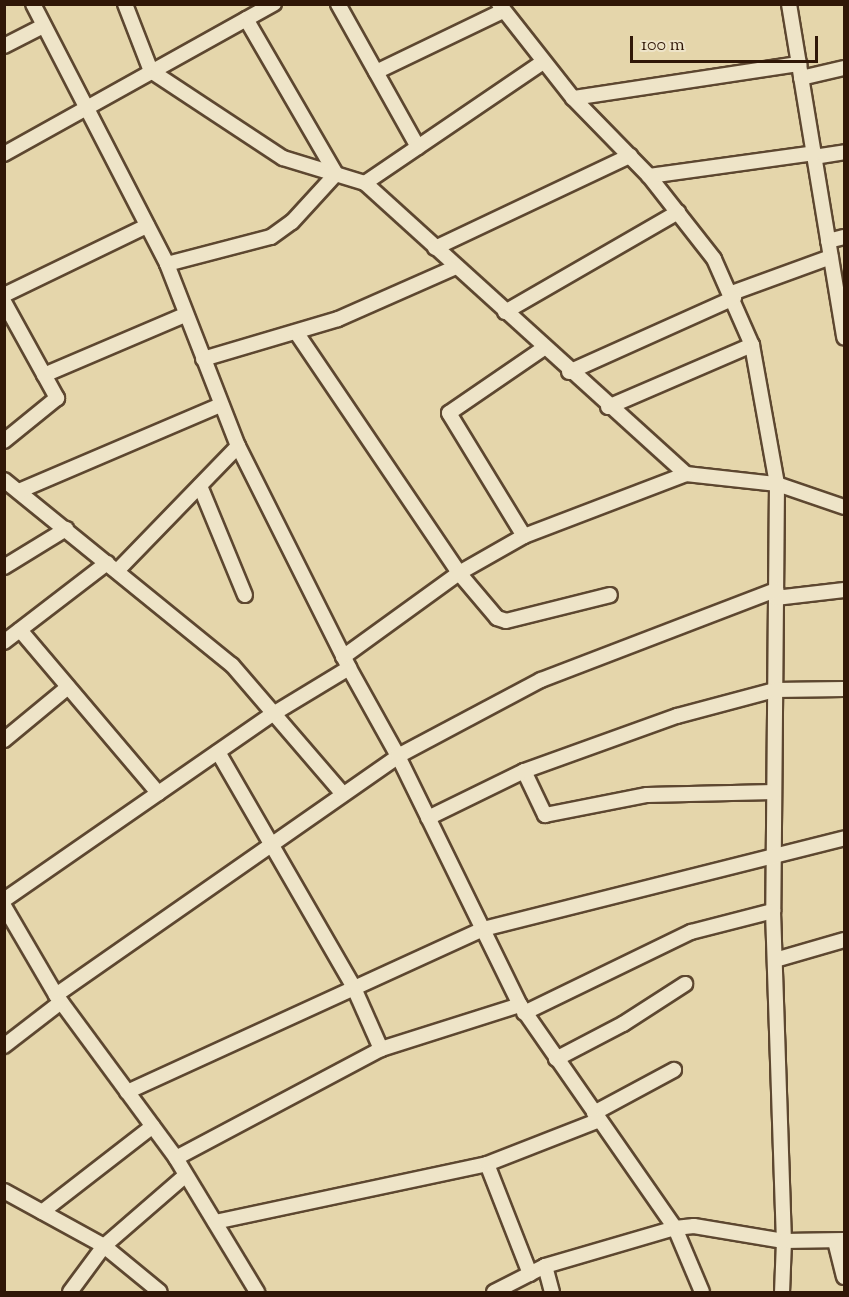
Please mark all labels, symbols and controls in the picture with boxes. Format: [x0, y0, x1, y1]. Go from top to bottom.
scale bar [633, 24, 820, 62]
text: 100 m [641, 33, 685, 59]

